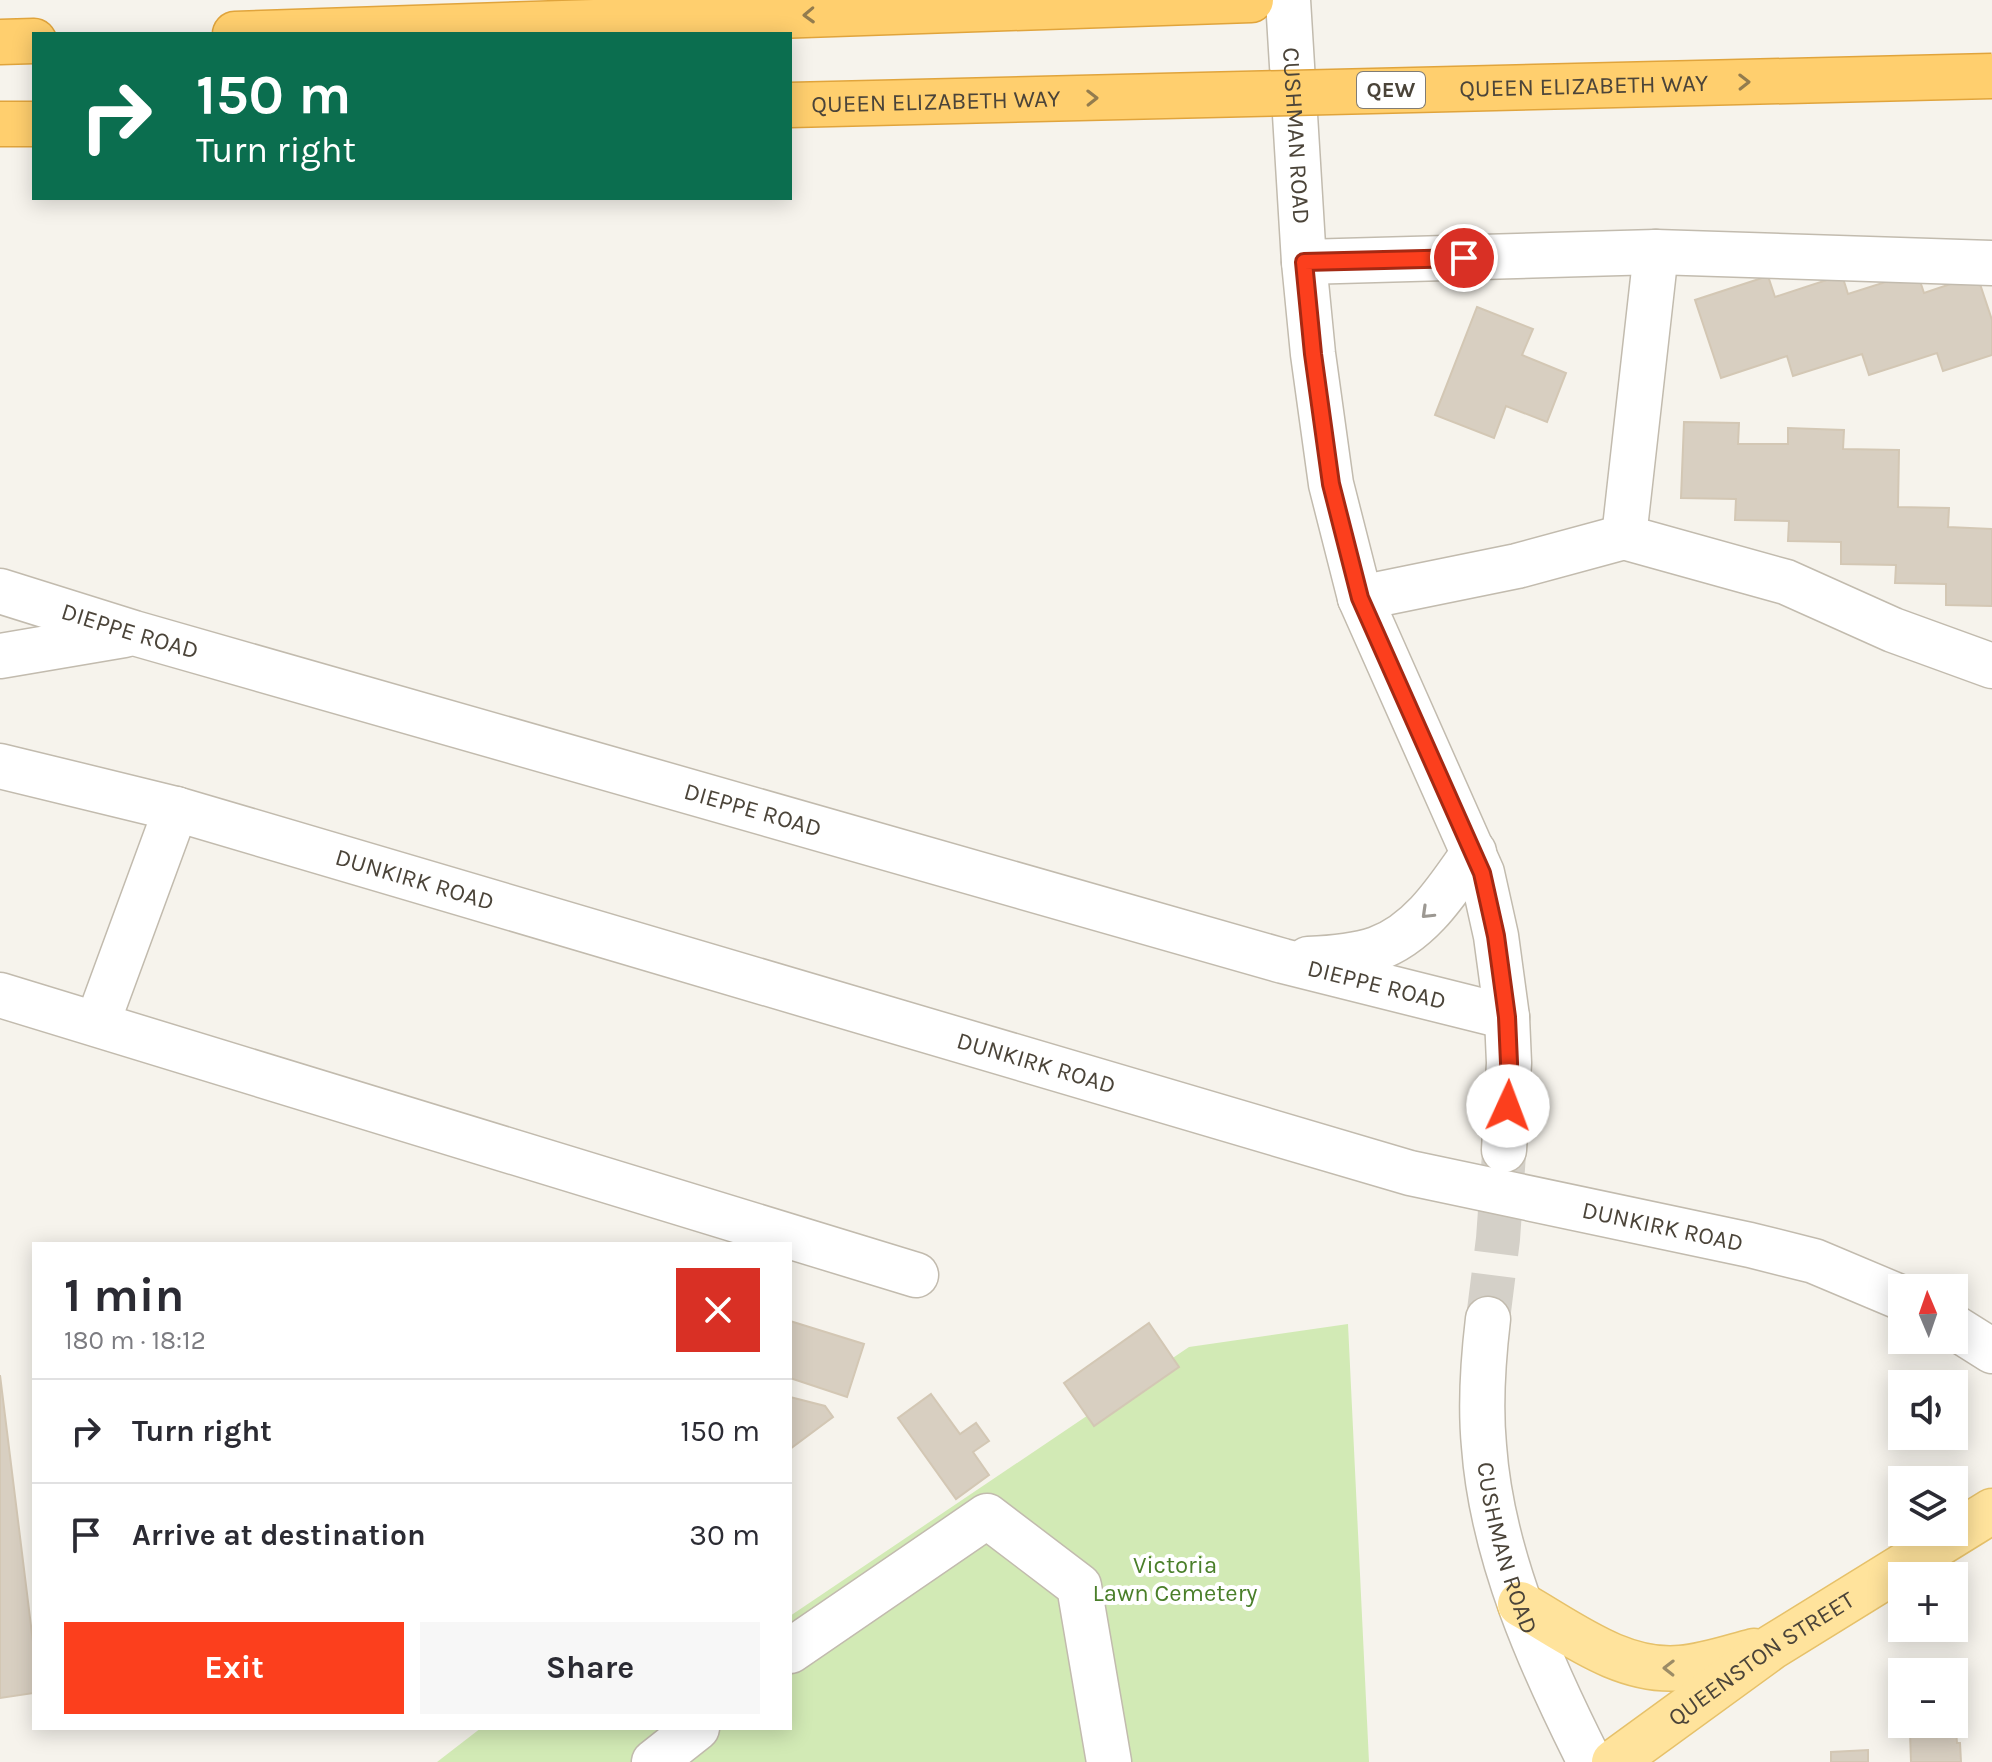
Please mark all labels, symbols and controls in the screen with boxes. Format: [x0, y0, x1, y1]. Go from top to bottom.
one-way arrow [802, 6, 815, 23]
street label: CUSHMAN ROAD [1277, 47, 1316, 225]
text: 150 m [196, 62, 351, 127]
icon: right [64, 64, 168, 168]
street label: QUEEN ELIZABETH WAY [1459, 69, 1709, 103]
road number: QEW [1357, 72, 1425, 108]
one-way arrow [1738, 73, 1751, 90]
street label: QUEEN ELIZABETH WAY [811, 84, 1061, 118]
one-way arrow [1086, 89, 1099, 106]
text: Turn right [196, 129, 356, 171]
pin [1430, 224, 1498, 292]
icon: arrive [1442, 236, 1486, 280]
street label: DIEPPE ROAD [58, 597, 202, 665]
street label: DIEPPE ROAD [681, 777, 825, 843]
street label: DUNKIRK ROAD [332, 843, 497, 916]
one-way arrow [1422, 904, 1436, 919]
street label: DIEPPE ROAD [1305, 954, 1449, 1015]
street label: DUNKIRK ROAD [954, 1026, 1119, 1099]
position arrow [1466, 1064, 1550, 1148]
street label: DUNKIRK ROAD [1579, 1196, 1746, 1257]
text: 1 min [64, 1267, 184, 1323]
button: close [676, 1268, 760, 1352]
north arrow [1888, 1274, 1968, 1354]
map controls [1888, 1274, 1968, 1738]
text: 180 m · 18:12 [64, 1325, 206, 1356]
button: sound [1888, 1370, 1968, 1450]
icon: right [64, 1409, 108, 1453]
text: Turn right [132, 1413, 272, 1449]
text: 150 m [680, 1413, 760, 1449]
street label: CUSHMAN ROAD [1472, 1460, 1544, 1638]
button: layers [1888, 1466, 1968, 1546]
icon: arrive [64, 1513, 108, 1557]
text: Arrive at destination [132, 1517, 426, 1553]
text: 30 m [689, 1517, 760, 1553]
park label: Victoria Lawn Cemetery [1092, 1551, 1258, 1607]
button: + [1888, 1562, 1968, 1642]
street label: QUEENSTON STREET [1663, 1586, 1859, 1732]
button: Exit [64, 1622, 404, 1714]
button: Share [420, 1622, 760, 1714]
button: − [1888, 1658, 1968, 1738]
one-way arrow [1662, 1659, 1675, 1677]

